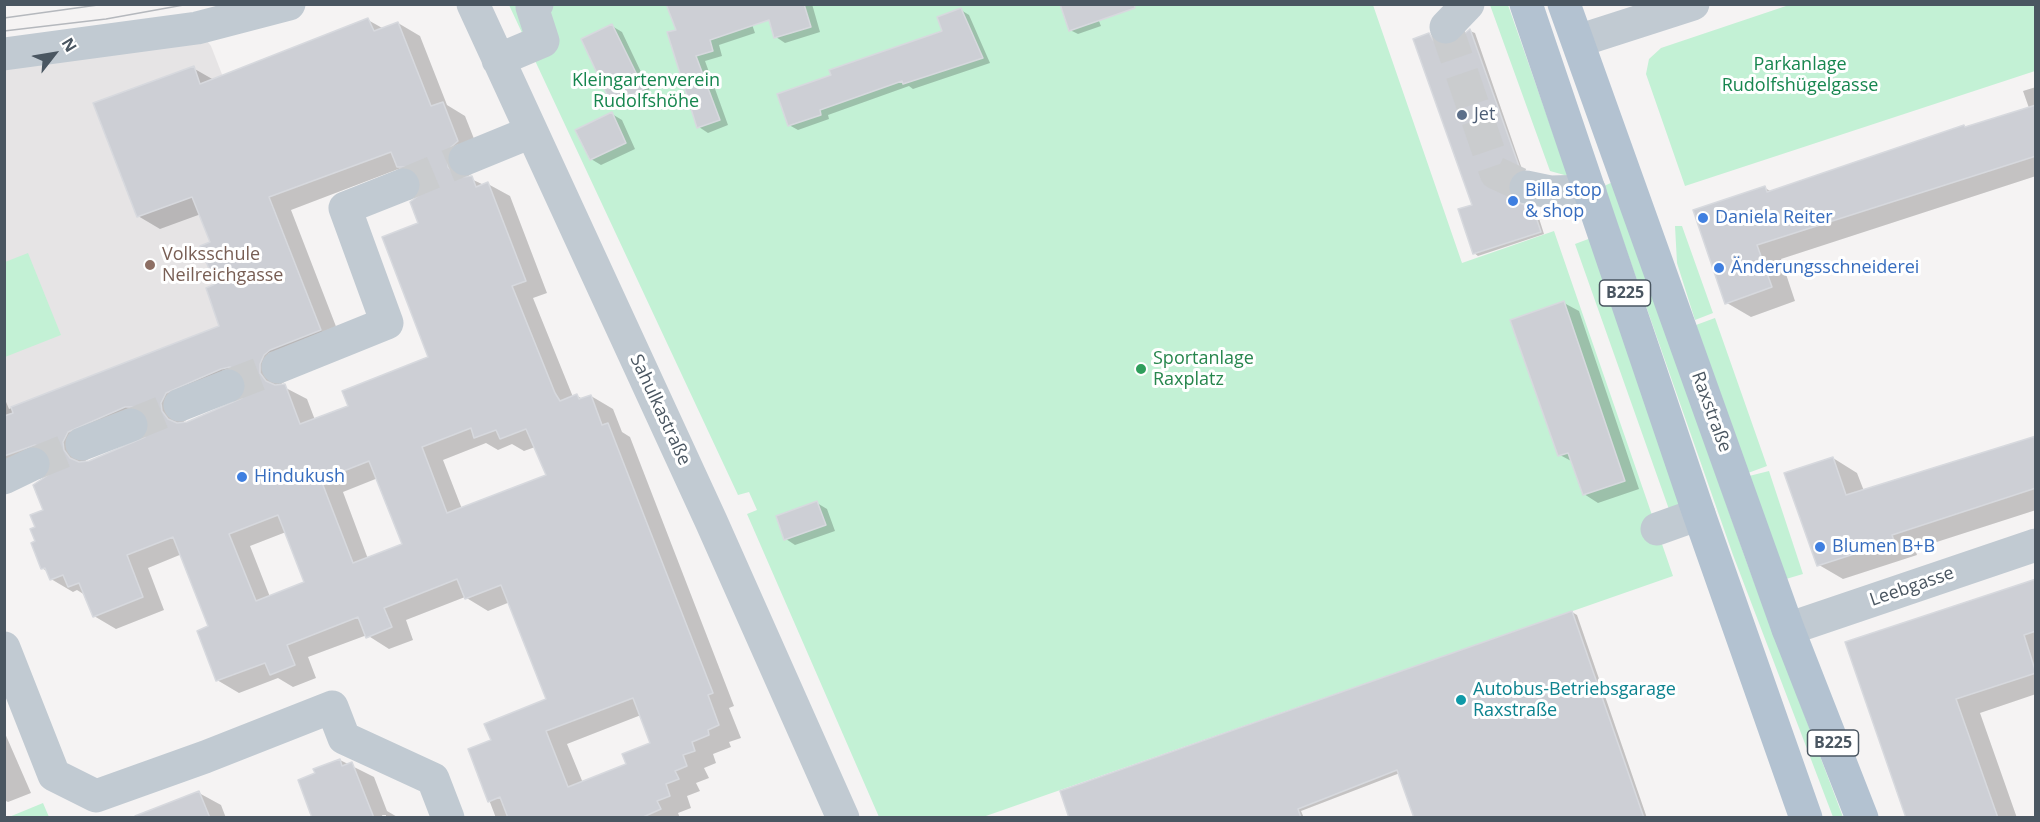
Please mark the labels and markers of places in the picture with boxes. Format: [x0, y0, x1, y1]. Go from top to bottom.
place label: Jet [1474, 104, 1495, 126]
marker: Jet [1455, 108, 1469, 122]
place label: Billa stop & shop [1525, 180, 1602, 222]
marker: Billa stop & shop [1506, 194, 1520, 208]
place label: Daniela Reiter [1715, 207, 1833, 229]
marker: Daniela Reiter [1696, 211, 1710, 225]
place label: Volksschule Neilreichgasse [162, 244, 283, 286]
place label: Änderungsschneiderei [1731, 257, 1919, 279]
marker: Volksschule Neilreichgasse [143, 258, 157, 272]
marker: Änderungsschneiderei [1712, 261, 1726, 275]
place label: Sportanlage Raxplatz [1153, 348, 1254, 391]
marker: Sportanlage Raxplatz [1134, 362, 1148, 376]
place label: Hindukush [254, 466, 345, 488]
marker: Hindukush [235, 470, 249, 484]
place label: Blumen B+B [1832, 536, 1935, 558]
marker: Blumen B+B [1813, 540, 1827, 554]
place label: Autobus-Betriebsgarage Raxstraße [1473, 679, 1676, 722]
marker: Autobus-Betriebsgarage Raxstraße [1454, 693, 1468, 707]

